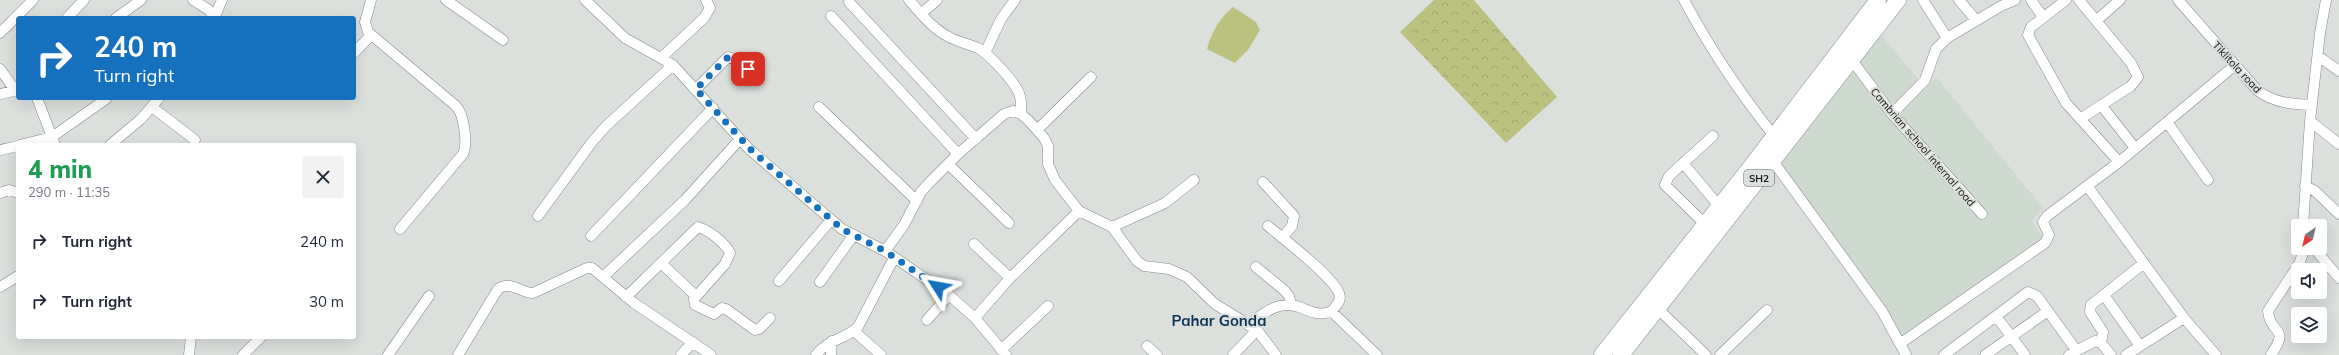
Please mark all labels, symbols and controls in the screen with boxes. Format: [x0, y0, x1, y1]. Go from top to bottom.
text: 240 m [94, 29, 177, 64]
icon: right [28, 32, 80, 84]
street label: Tiklitola road [2209, 38, 2265, 96]
pin [731, 52, 765, 86]
icon: arrive [737, 58, 759, 80]
text: Turn right [94, 64, 174, 87]
street label: Cambrian school internal road [1868, 85, 1978, 209]
text: 4 min [28, 154, 92, 184]
button: close [302, 156, 344, 198]
road number: SH2 [1744, 170, 1774, 186]
text: 290 m · 11:35 [28, 184, 110, 200]
north arrow [2291, 219, 2327, 255]
map controls [2291, 219, 2327, 343]
icon: right [28, 230, 50, 252]
text: Turn right [62, 232, 132, 251]
text: 240 m [300, 232, 344, 251]
button: sound [2291, 263, 2327, 299]
position arrow [917, 266, 959, 308]
icon: right [28, 290, 50, 312]
text: Turn right [62, 292, 132, 311]
text: 30 m [309, 292, 344, 311]
button: layers [2291, 307, 2327, 343]
district label: Pahar Gonda [1172, 311, 1266, 330]

